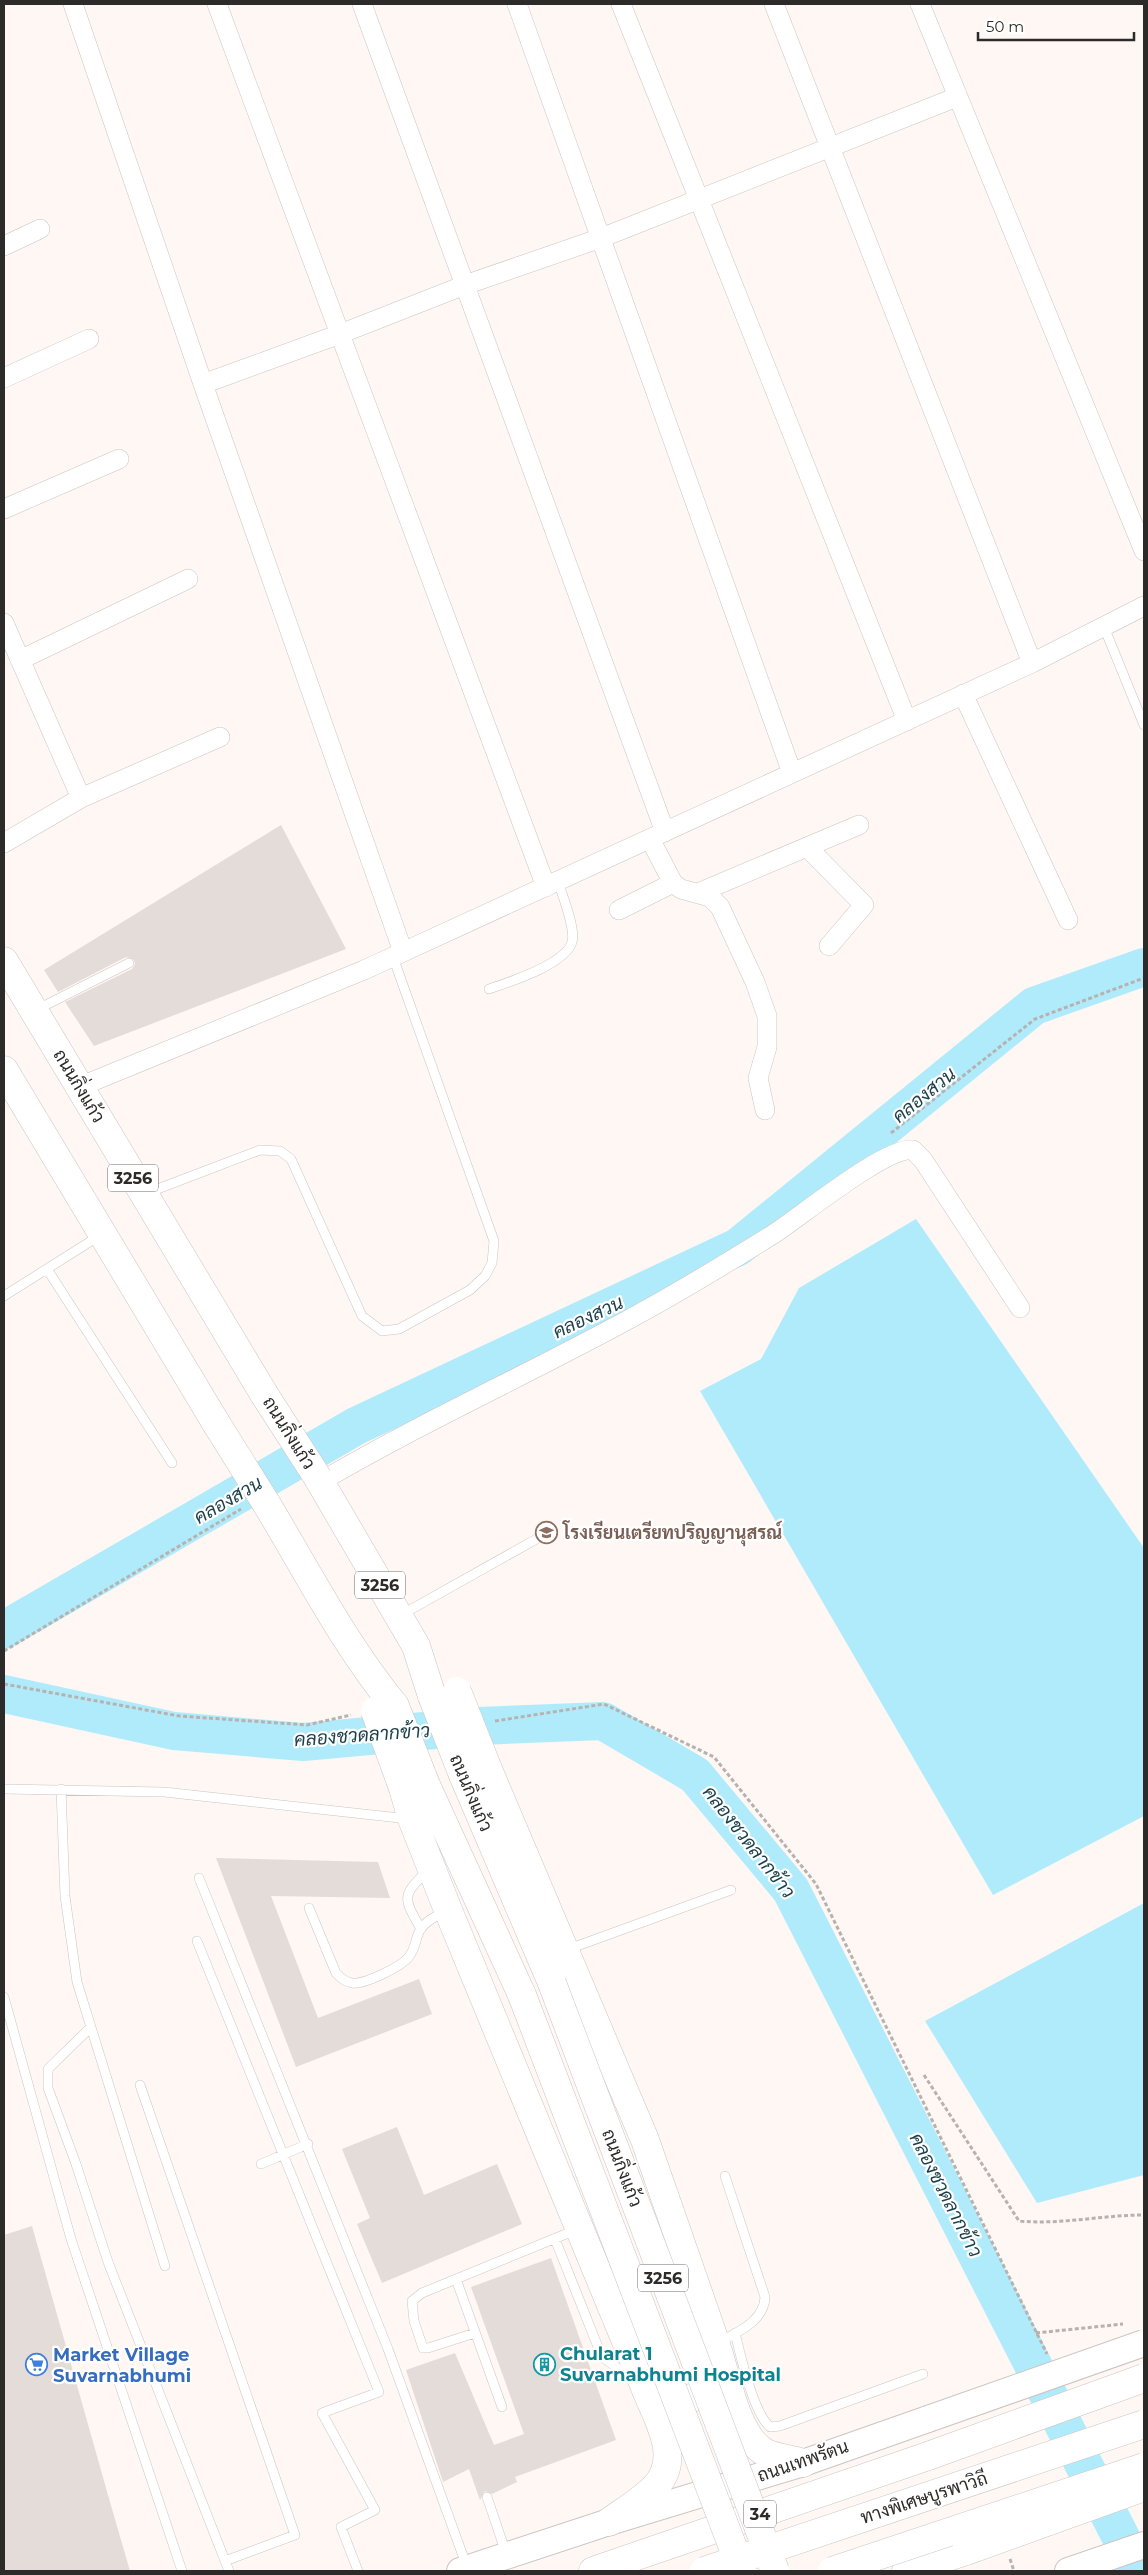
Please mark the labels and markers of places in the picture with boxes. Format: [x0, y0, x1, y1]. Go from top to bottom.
place label: โรงเรียนเตรียทปริญญานุสรณ์ [562, 1520, 783, 1547]
school or university icon: โรงเรียนเตรียทปริญญานุสรณ์ [535, 1521, 559, 1545]
place label: Chularat 1 Suvarnabhumi Hospital [560, 2343, 781, 2386]
place label: Market Village Suvarnabhumi [53, 2344, 191, 2387]
building icon: Chularat 1 Suvarnabhumi Hospital [532, 2352, 556, 2376]
supermarket icon: Market Village Suvarnabhumi [25, 2353, 49, 2377]

